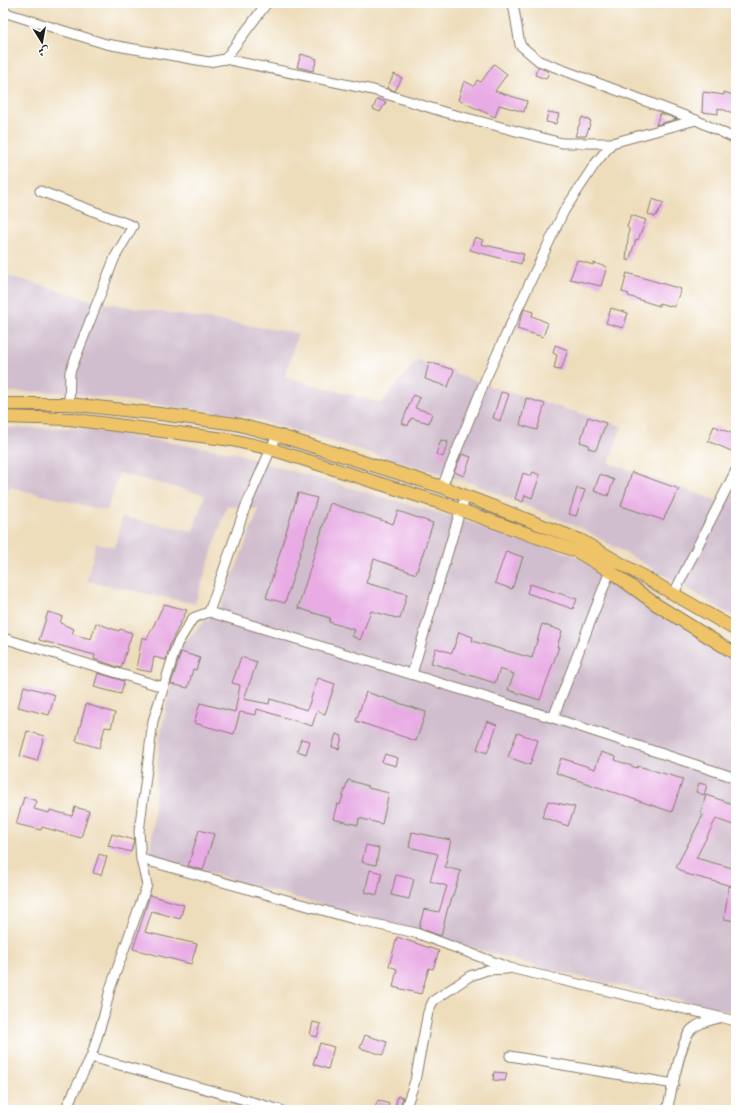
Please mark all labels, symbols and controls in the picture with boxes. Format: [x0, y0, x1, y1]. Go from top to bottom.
north arrow [22, 22, 62, 62]
text: ش [37, 43, 51, 60]

